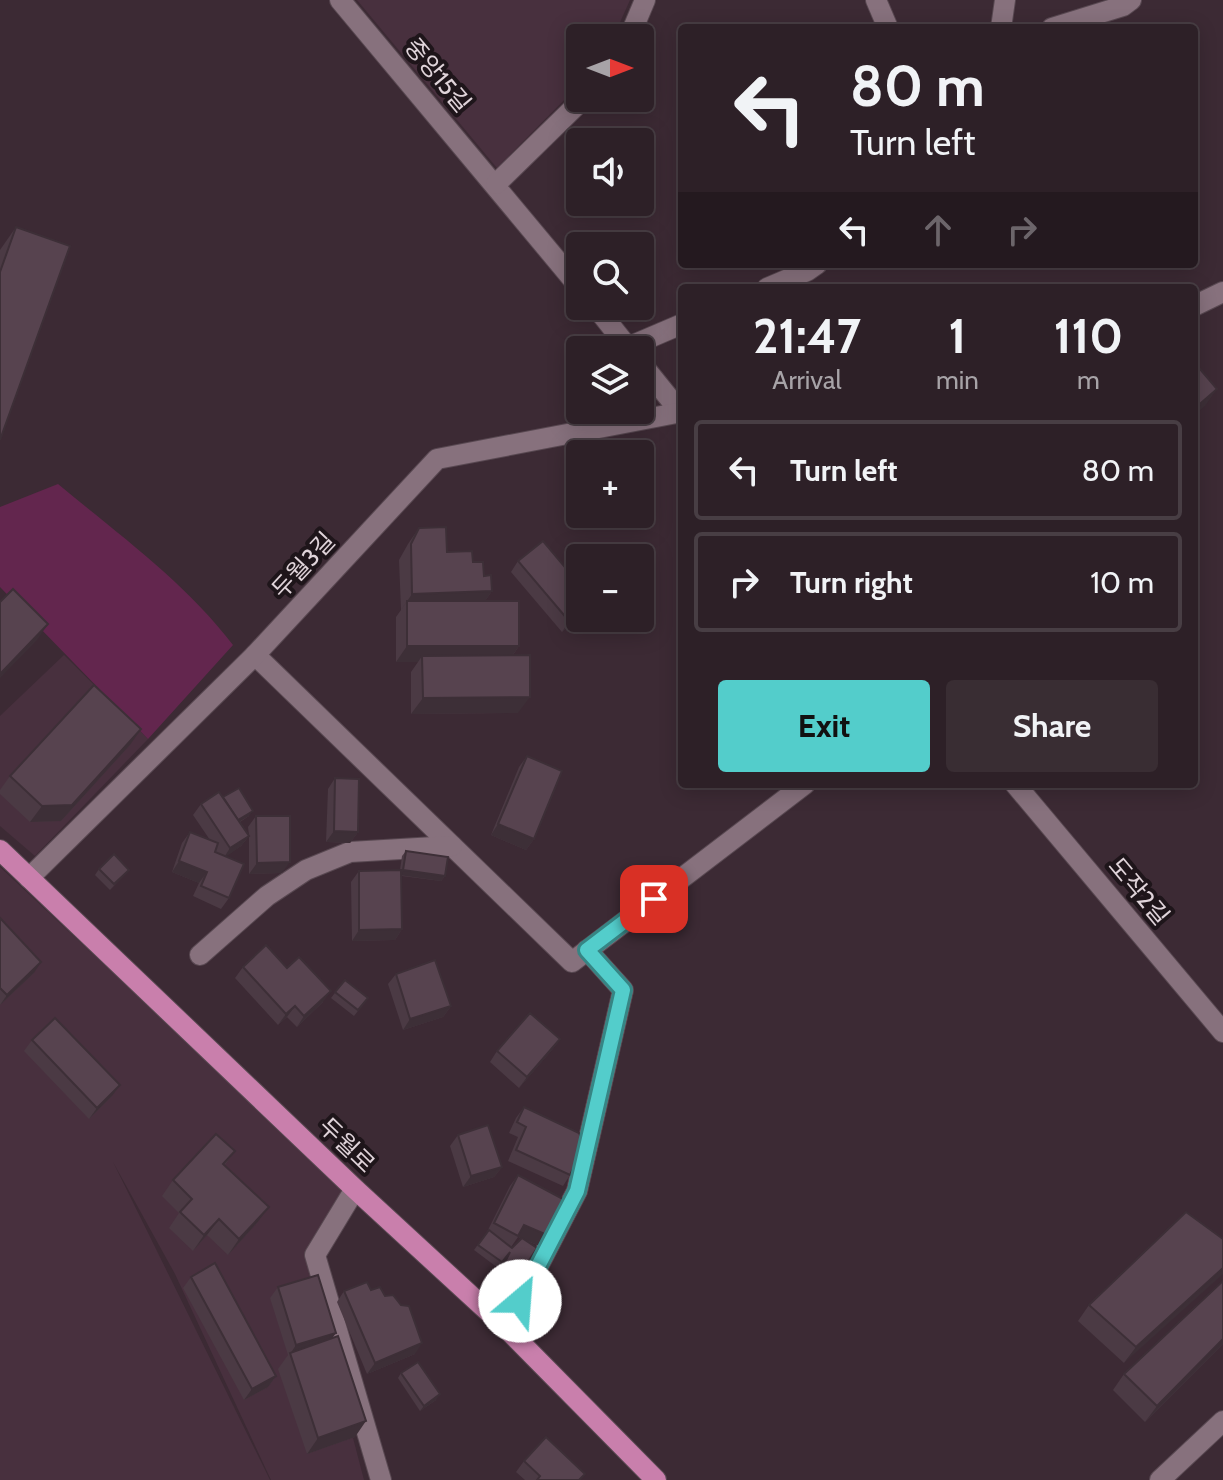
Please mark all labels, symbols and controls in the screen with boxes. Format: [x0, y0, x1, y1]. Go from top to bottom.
north arrow [566, 24, 654, 112]
map controls [566, 24, 654, 632]
street label: 중앙15길 [399, 32, 477, 118]
text: 80 m [850, 52, 985, 120]
icon: left [718, 56, 822, 160]
text: Turn left [850, 120, 975, 164]
button: sound [566, 128, 654, 216]
icon: left [832, 208, 876, 252]
icon: ahead [916, 208, 960, 252]
icon: right [1000, 208, 1044, 252]
button: search [566, 232, 654, 320]
text: 21:47 [753, 307, 861, 365]
text: 1 [949, 307, 966, 365]
text: 110 [1054, 307, 1123, 365]
button: layers [566, 336, 654, 424]
text: Arrival [772, 364, 842, 396]
text: min [936, 364, 979, 396]
text: m [1077, 364, 1100, 396]
button: + [566, 440, 654, 528]
icon: left [722, 448, 766, 492]
text: Turn left [790, 452, 898, 489]
text: 80 m [1082, 452, 1154, 489]
street label: 두월3길 [265, 526, 341, 604]
button: − [566, 544, 654, 632]
icon: right [722, 560, 766, 604]
text: Turn right [790, 564, 913, 601]
text: 10 m [1090, 564, 1154, 601]
button: Exit [718, 680, 930, 772]
button: Share [946, 680, 1158, 772]
street label: 도작2길 [1103, 851, 1175, 931]
pin [620, 865, 688, 933]
icon: arrive [632, 877, 676, 921]
street label: 두월로 [313, 1112, 381, 1178]
position arrow [478, 1259, 562, 1343]

